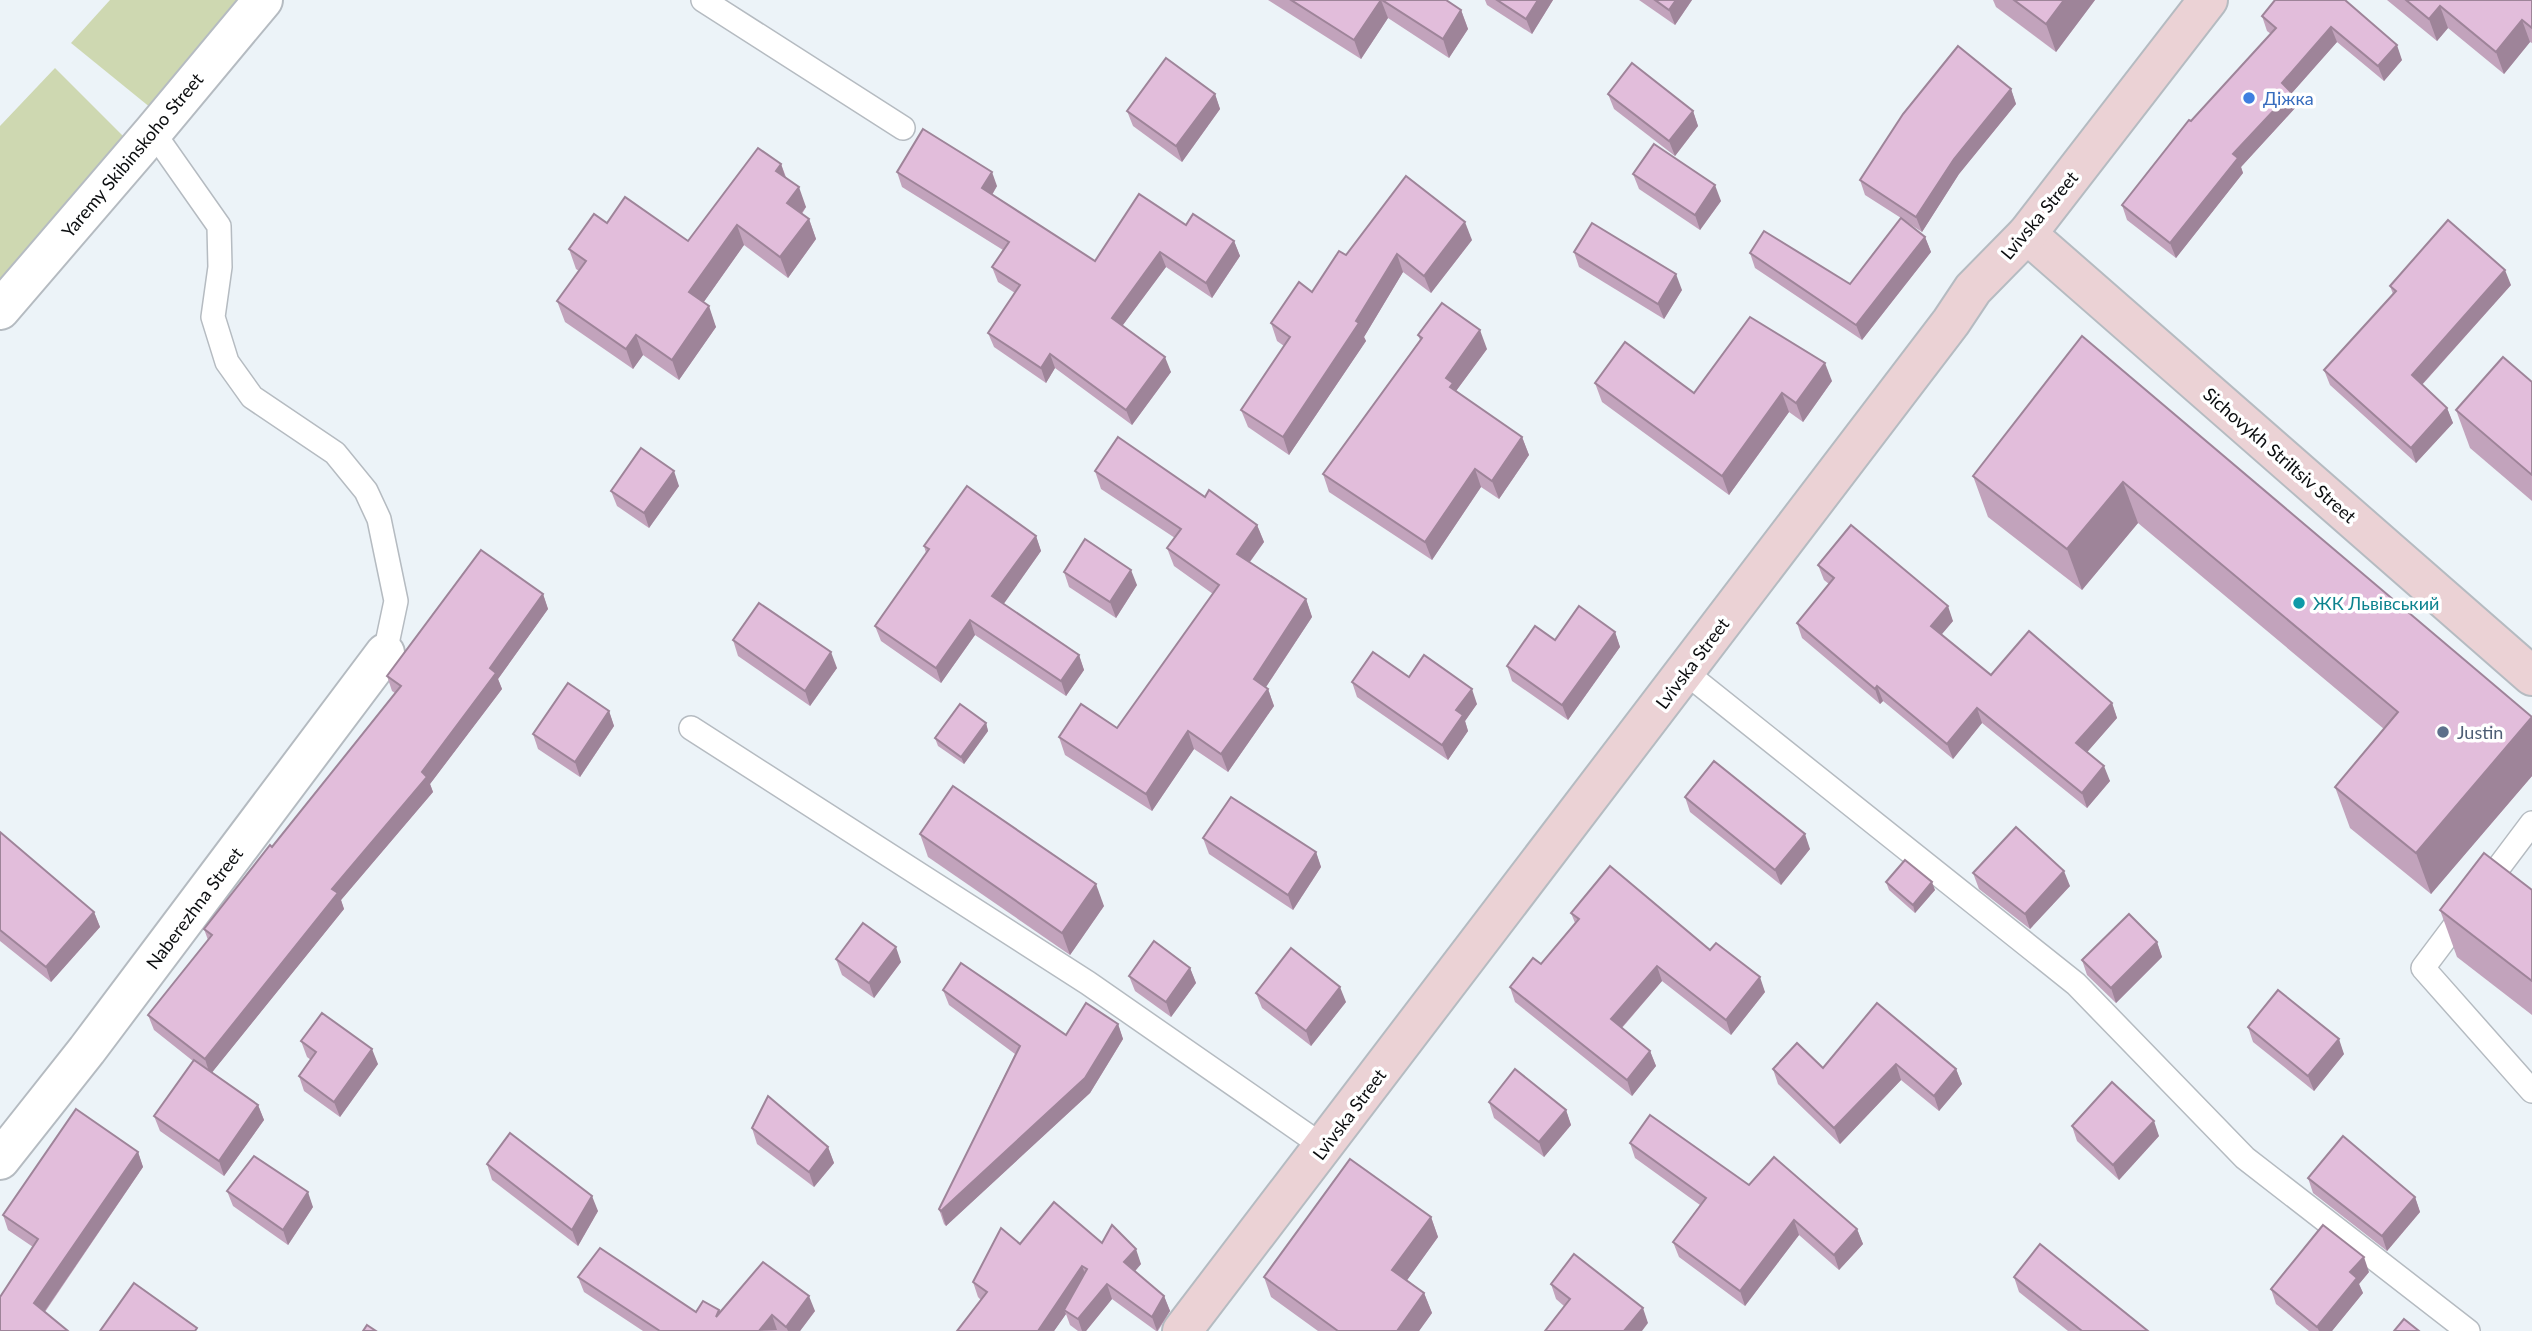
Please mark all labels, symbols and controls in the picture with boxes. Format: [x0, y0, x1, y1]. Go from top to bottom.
street label: Yaremy Skibinskoho Street [57, 68, 208, 242]
place label: Діжка [2263, 87, 2314, 109]
marker: Діжка [2241, 90, 2257, 106]
street label: Lvivska Street [1996, 166, 2083, 264]
street label: Sichovykh Striltsiv Street [2199, 383, 2361, 528]
place label: ЖК Львівський [2313, 592, 2439, 614]
marker: ЖК Львівський [2291, 595, 2307, 611]
street label: Lvivska Street [1651, 613, 1734, 713]
place label: Justin [2457, 721, 2503, 743]
marker: Justin [2435, 724, 2451, 740]
street label: Naberezhna Street [141, 842, 247, 973]
street label: Lvivska Street [1308, 1064, 1391, 1164]

